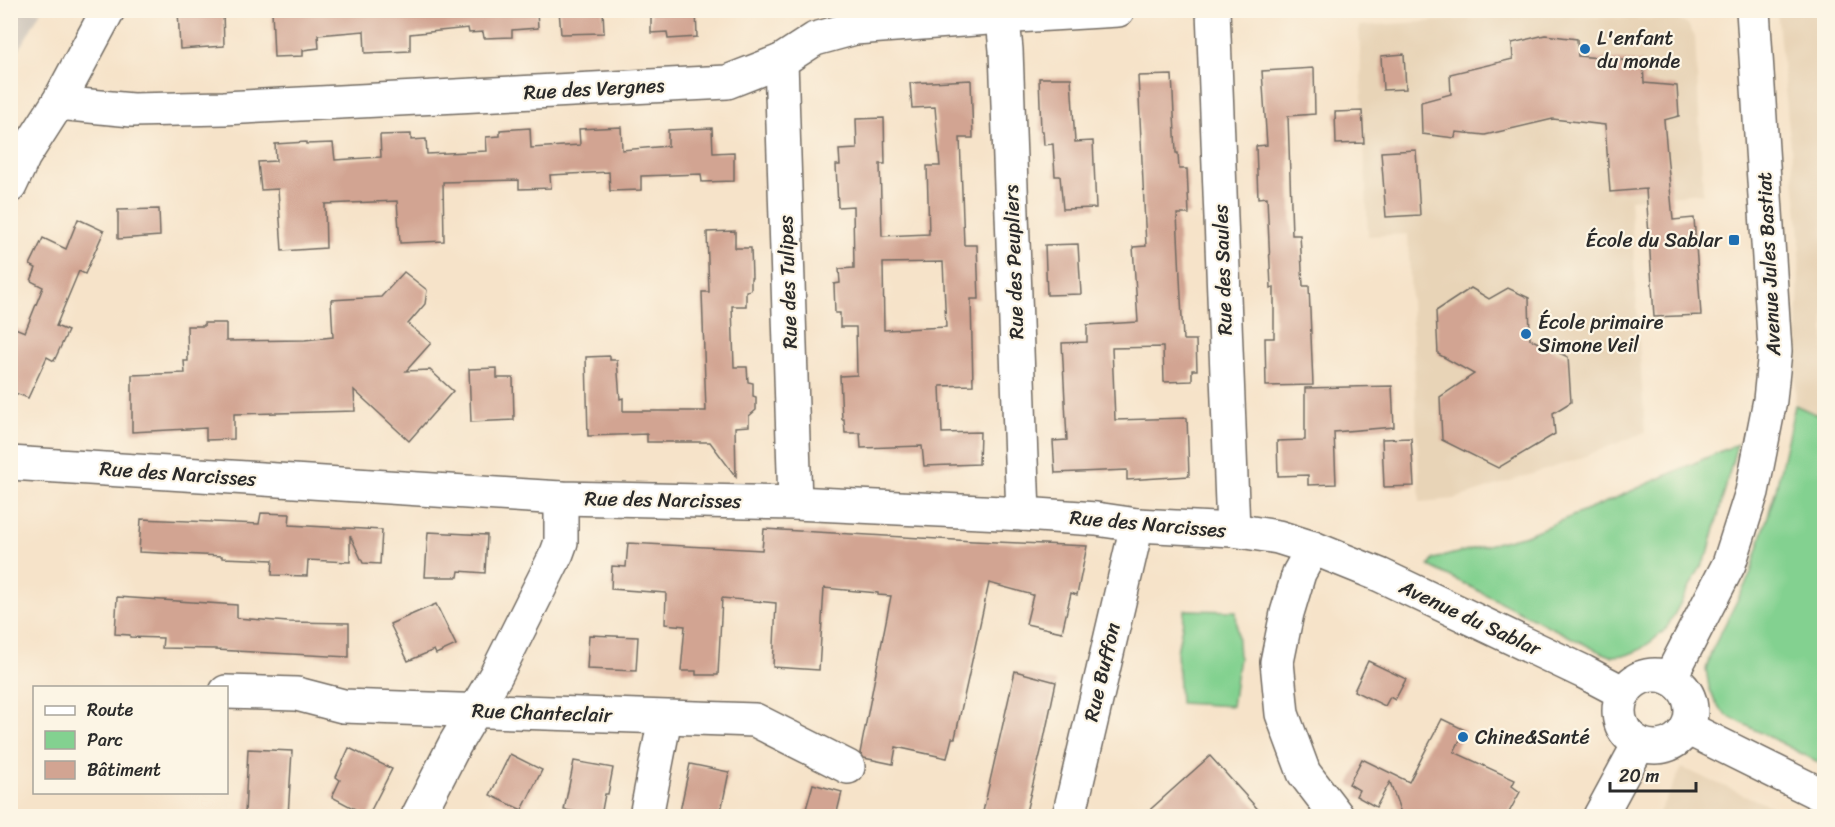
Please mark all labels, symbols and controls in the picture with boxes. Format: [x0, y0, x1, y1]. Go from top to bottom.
place label: L'enfant du monde [1597, 21, 1680, 79]
marker: L'enfant du monde [1578, 42, 1592, 56]
street label: Rue des Vergnes [523, 68, 666, 110]
street label: Avenue Jules Bastiat [1747, 171, 1791, 358]
street label: Rue des Peupliers [994, 183, 1034, 340]
street label: Rue des Saules [1203, 203, 1243, 336]
street label: Rue des Tulipes [768, 214, 808, 349]
place label: École du Sablar [1586, 223, 1723, 258]
marker: École du Sablar [1727, 233, 1741, 247]
place label: École primaire Simone Veil [1538, 305, 1664, 363]
marker: École primaire Simone Veil [1519, 327, 1533, 341]
street label: Rue des Narcisses [99, 451, 258, 497]
street label: Rue des Narcisses [584, 481, 742, 519]
street label: Rue des Narcisses [1068, 500, 1228, 548]
street label: Avenue du Sablar [1392, 569, 1547, 667]
street label: Rue Buffon [1074, 619, 1130, 725]
legend [33, 686, 228, 794]
street label: Rue Chanteclair [471, 693, 613, 733]
text: Route [87, 694, 134, 726]
place label: Chine&Santé [1475, 720, 1590, 755]
text: Parc [87, 724, 123, 756]
marker: Chine&Santé [1456, 730, 1470, 744]
text: Bâtiment [87, 754, 161, 786]
scale bar [1610, 755, 1696, 793]
text: 20 m [1619, 760, 1659, 792]

